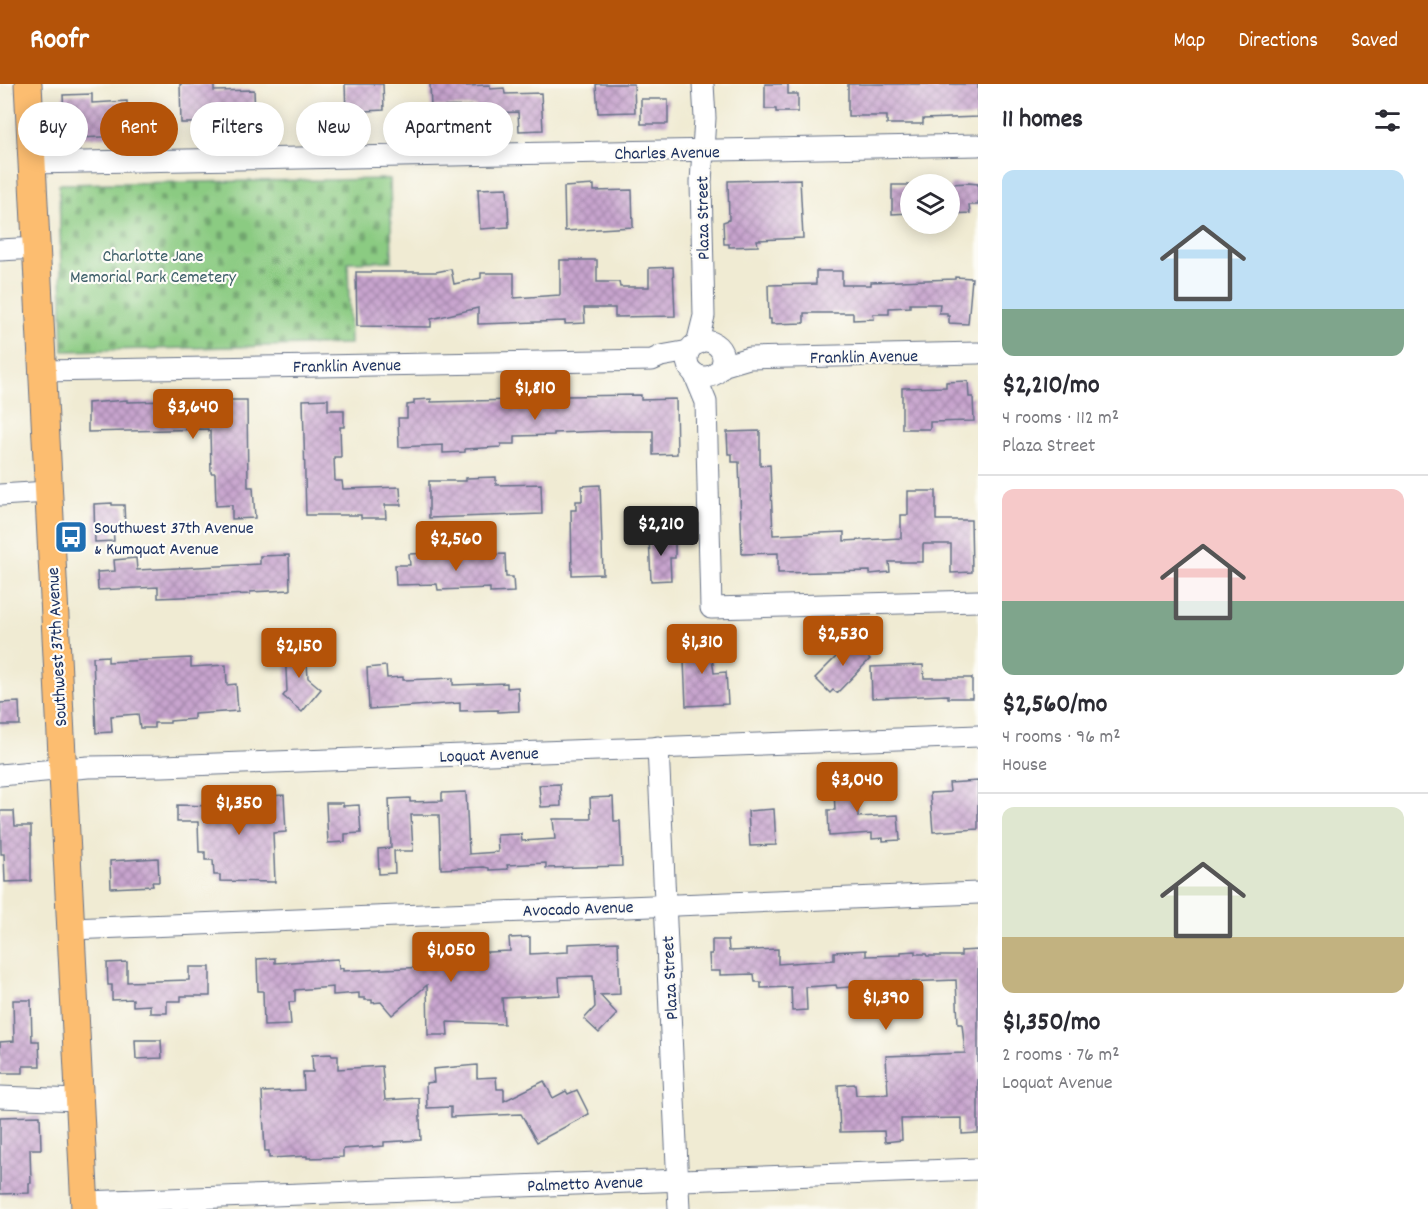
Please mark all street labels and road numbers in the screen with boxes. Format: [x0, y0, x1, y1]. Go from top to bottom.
street label: Charles Avenue [614, 141, 720, 168]
street label: Plaza Street [691, 175, 718, 260]
street label: Franklin Avenue [810, 345, 918, 372]
street label: Franklin Avenue [293, 354, 401, 381]
street label: Southwest 37th Avenue [42, 566, 75, 727]
street label: Loquat Avenue [439, 742, 539, 771]
street label: Avocado Avenue [522, 896, 634, 925]
street label: Plaza Street [657, 935, 686, 1020]
street label: Palmetto Avenue [527, 1171, 643, 1200]

